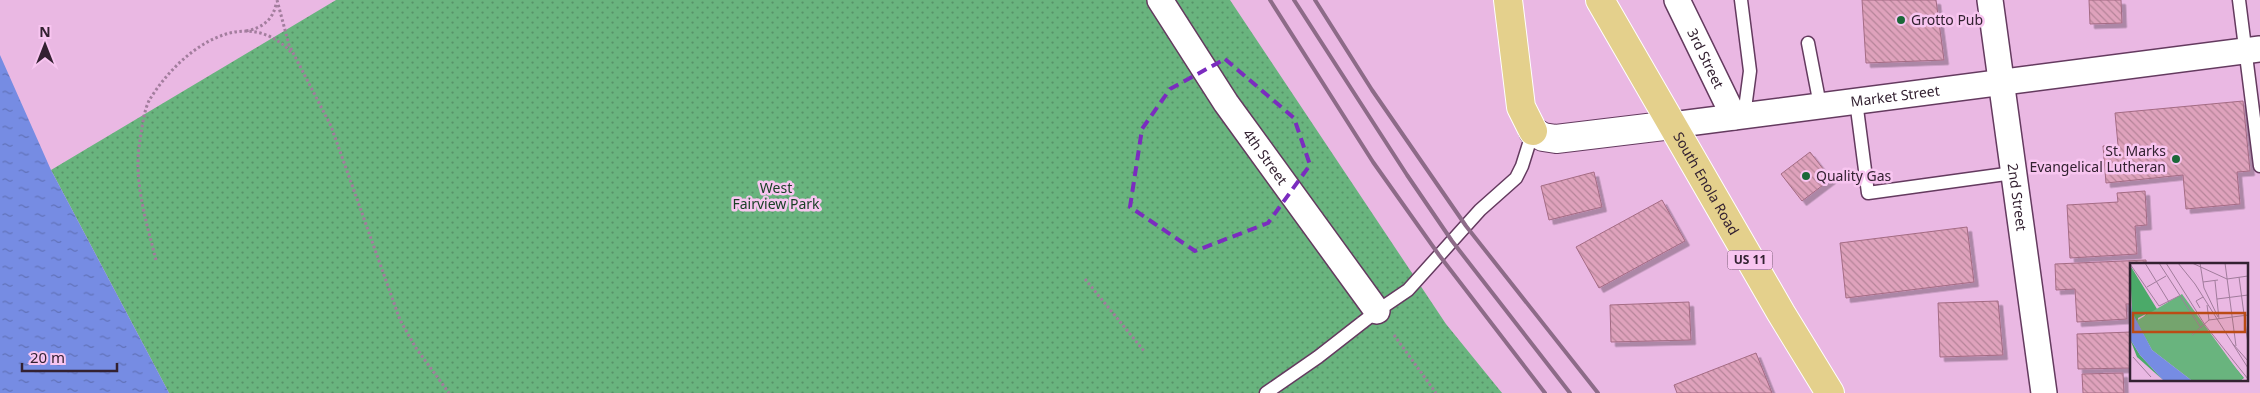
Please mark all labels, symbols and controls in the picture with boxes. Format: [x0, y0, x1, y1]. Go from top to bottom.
place label: Grotto Pub [1911, 10, 1983, 29]
marker: Grotto Pub [1895, 14, 1907, 26]
north arrow [20, 20, 70, 70]
text: N [39, 22, 51, 41]
street label: 3rd Street [1683, 25, 1729, 92]
street label: Market Street [1849, 80, 1941, 111]
street label: 4th Street [1239, 125, 1292, 188]
street label: South Enola Road [1669, 128, 1744, 238]
place label: St. Marks Evangelical Lutheran [2029, 141, 2166, 176]
marker: St. Marks Evangelical Lutheran [2170, 153, 2182, 165]
street label: 2nd Street [2004, 162, 2032, 232]
place label: Quality Gas [1816, 166, 1892, 185]
marker: Quality Gas [1800, 170, 1812, 182]
park label: West Fairview Park [732, 178, 820, 213]
road number: US 11 [1728, 250, 1772, 270]
inset map [2130, 263, 2248, 380]
scale bar [22, 340, 118, 372]
text: 20 m [30, 347, 65, 367]

